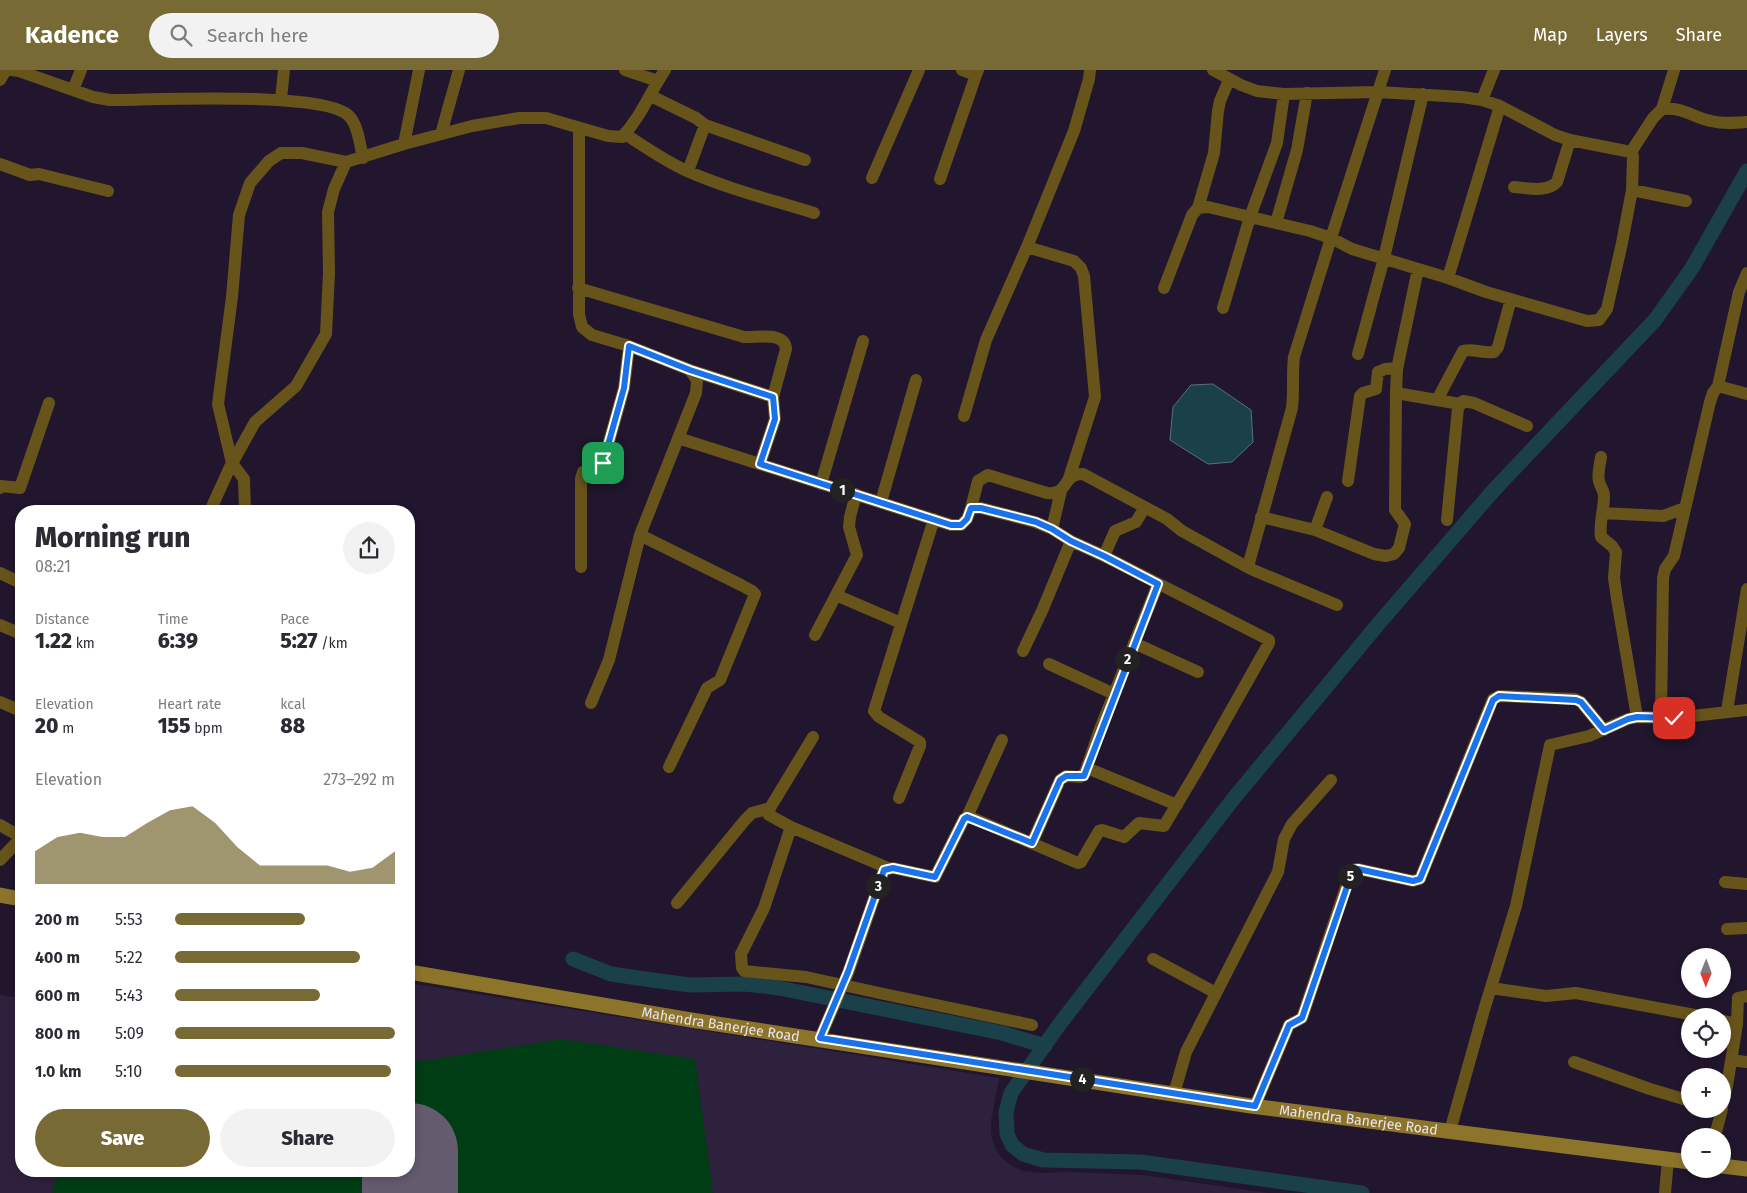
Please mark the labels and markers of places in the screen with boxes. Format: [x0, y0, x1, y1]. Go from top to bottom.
pin [582, 442, 624, 484]
pin: 1 [830, 478, 854, 502]
pin: 2 [1114, 646, 1140, 672]
pin [1653, 697, 1695, 739]
pin: 5 [1338, 864, 1362, 888]
pin: 3 [866, 874, 890, 898]
pin: 4 [1070, 1066, 1094, 1092]

